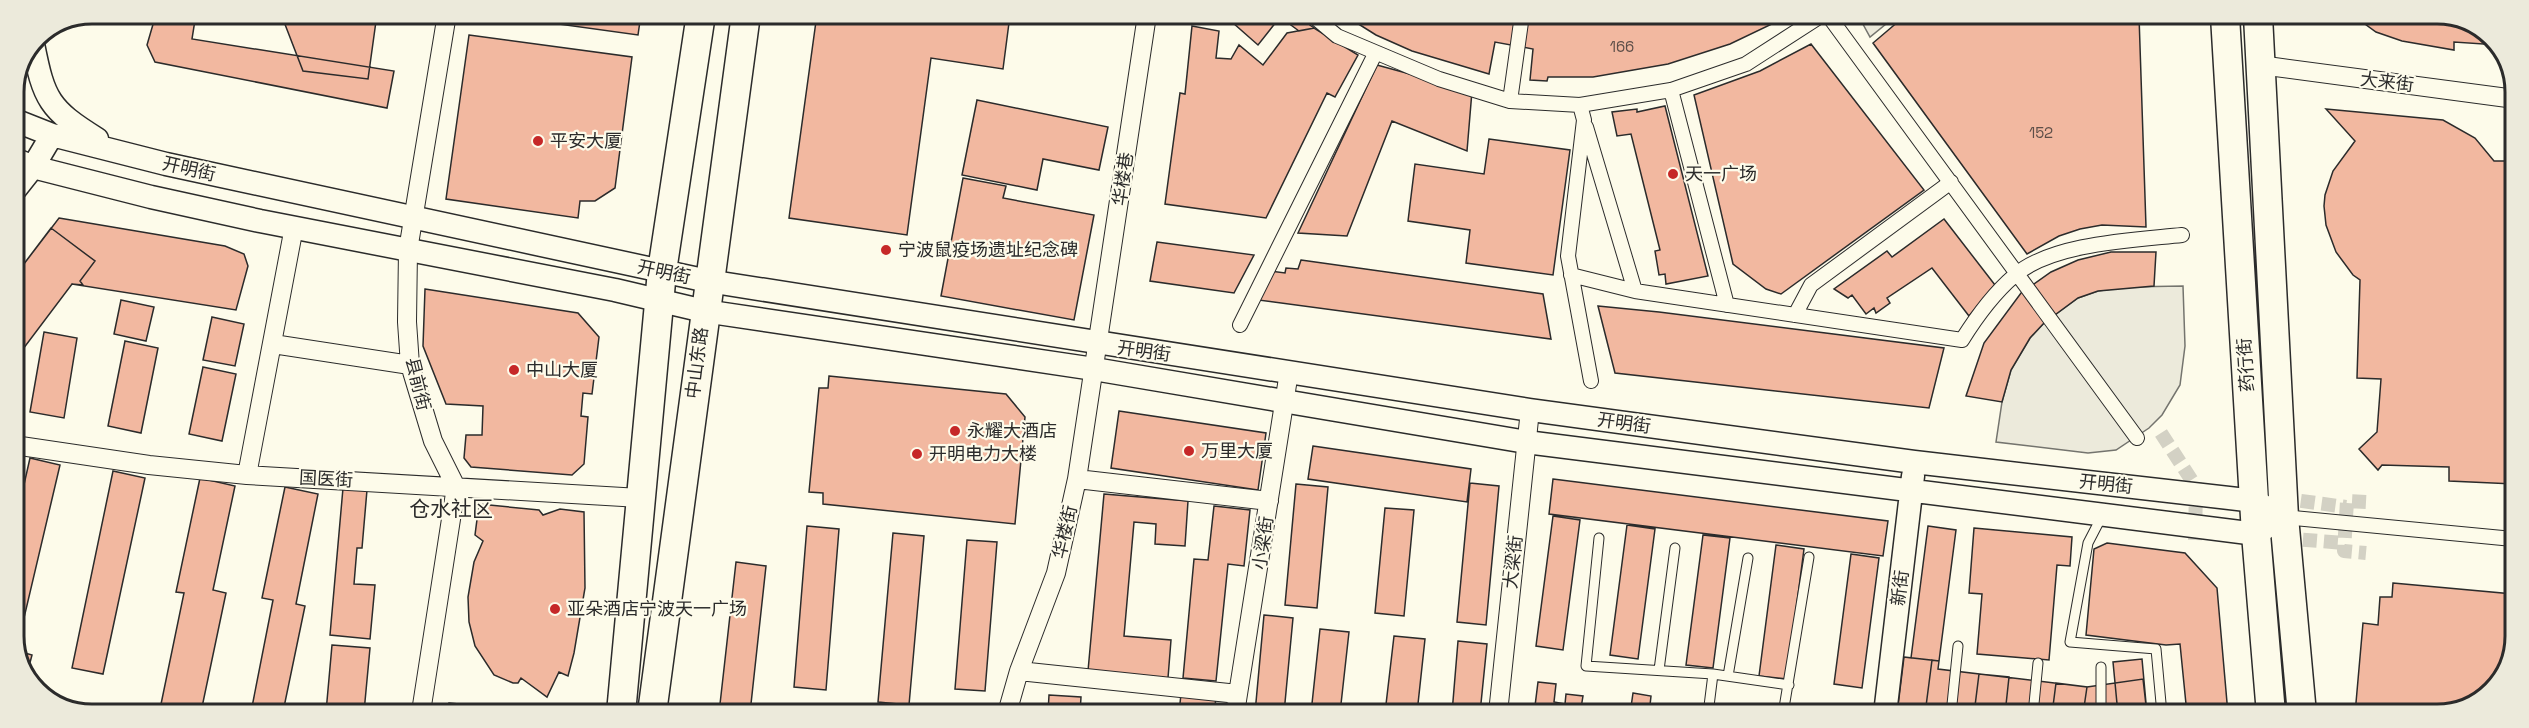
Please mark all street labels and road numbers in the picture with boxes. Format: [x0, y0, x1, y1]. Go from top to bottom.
street label: 大来街 [2359, 67, 2415, 96]
street label: 开明街 [160, 151, 218, 186]
street label: 华楼巷 [1107, 151, 1138, 207]
street label: 开明街 [635, 255, 693, 288]
street label: 中山东路 [681, 326, 712, 400]
street label: 开明街 [1116, 335, 1172, 366]
street label: 药行街 [2232, 337, 2259, 393]
street label: 县前街 [401, 355, 436, 413]
street label: 开明街 [1596, 407, 1652, 438]
street label: 国医街 [298, 466, 354, 491]
street label: 开明街 [2078, 469, 2134, 498]
street label: 华楼街 [1047, 503, 1082, 561]
street label: 小梁街 [1247, 515, 1278, 571]
street label: 大梁街 [1498, 534, 1527, 590]
street label: 新街 [1886, 569, 1913, 607]

